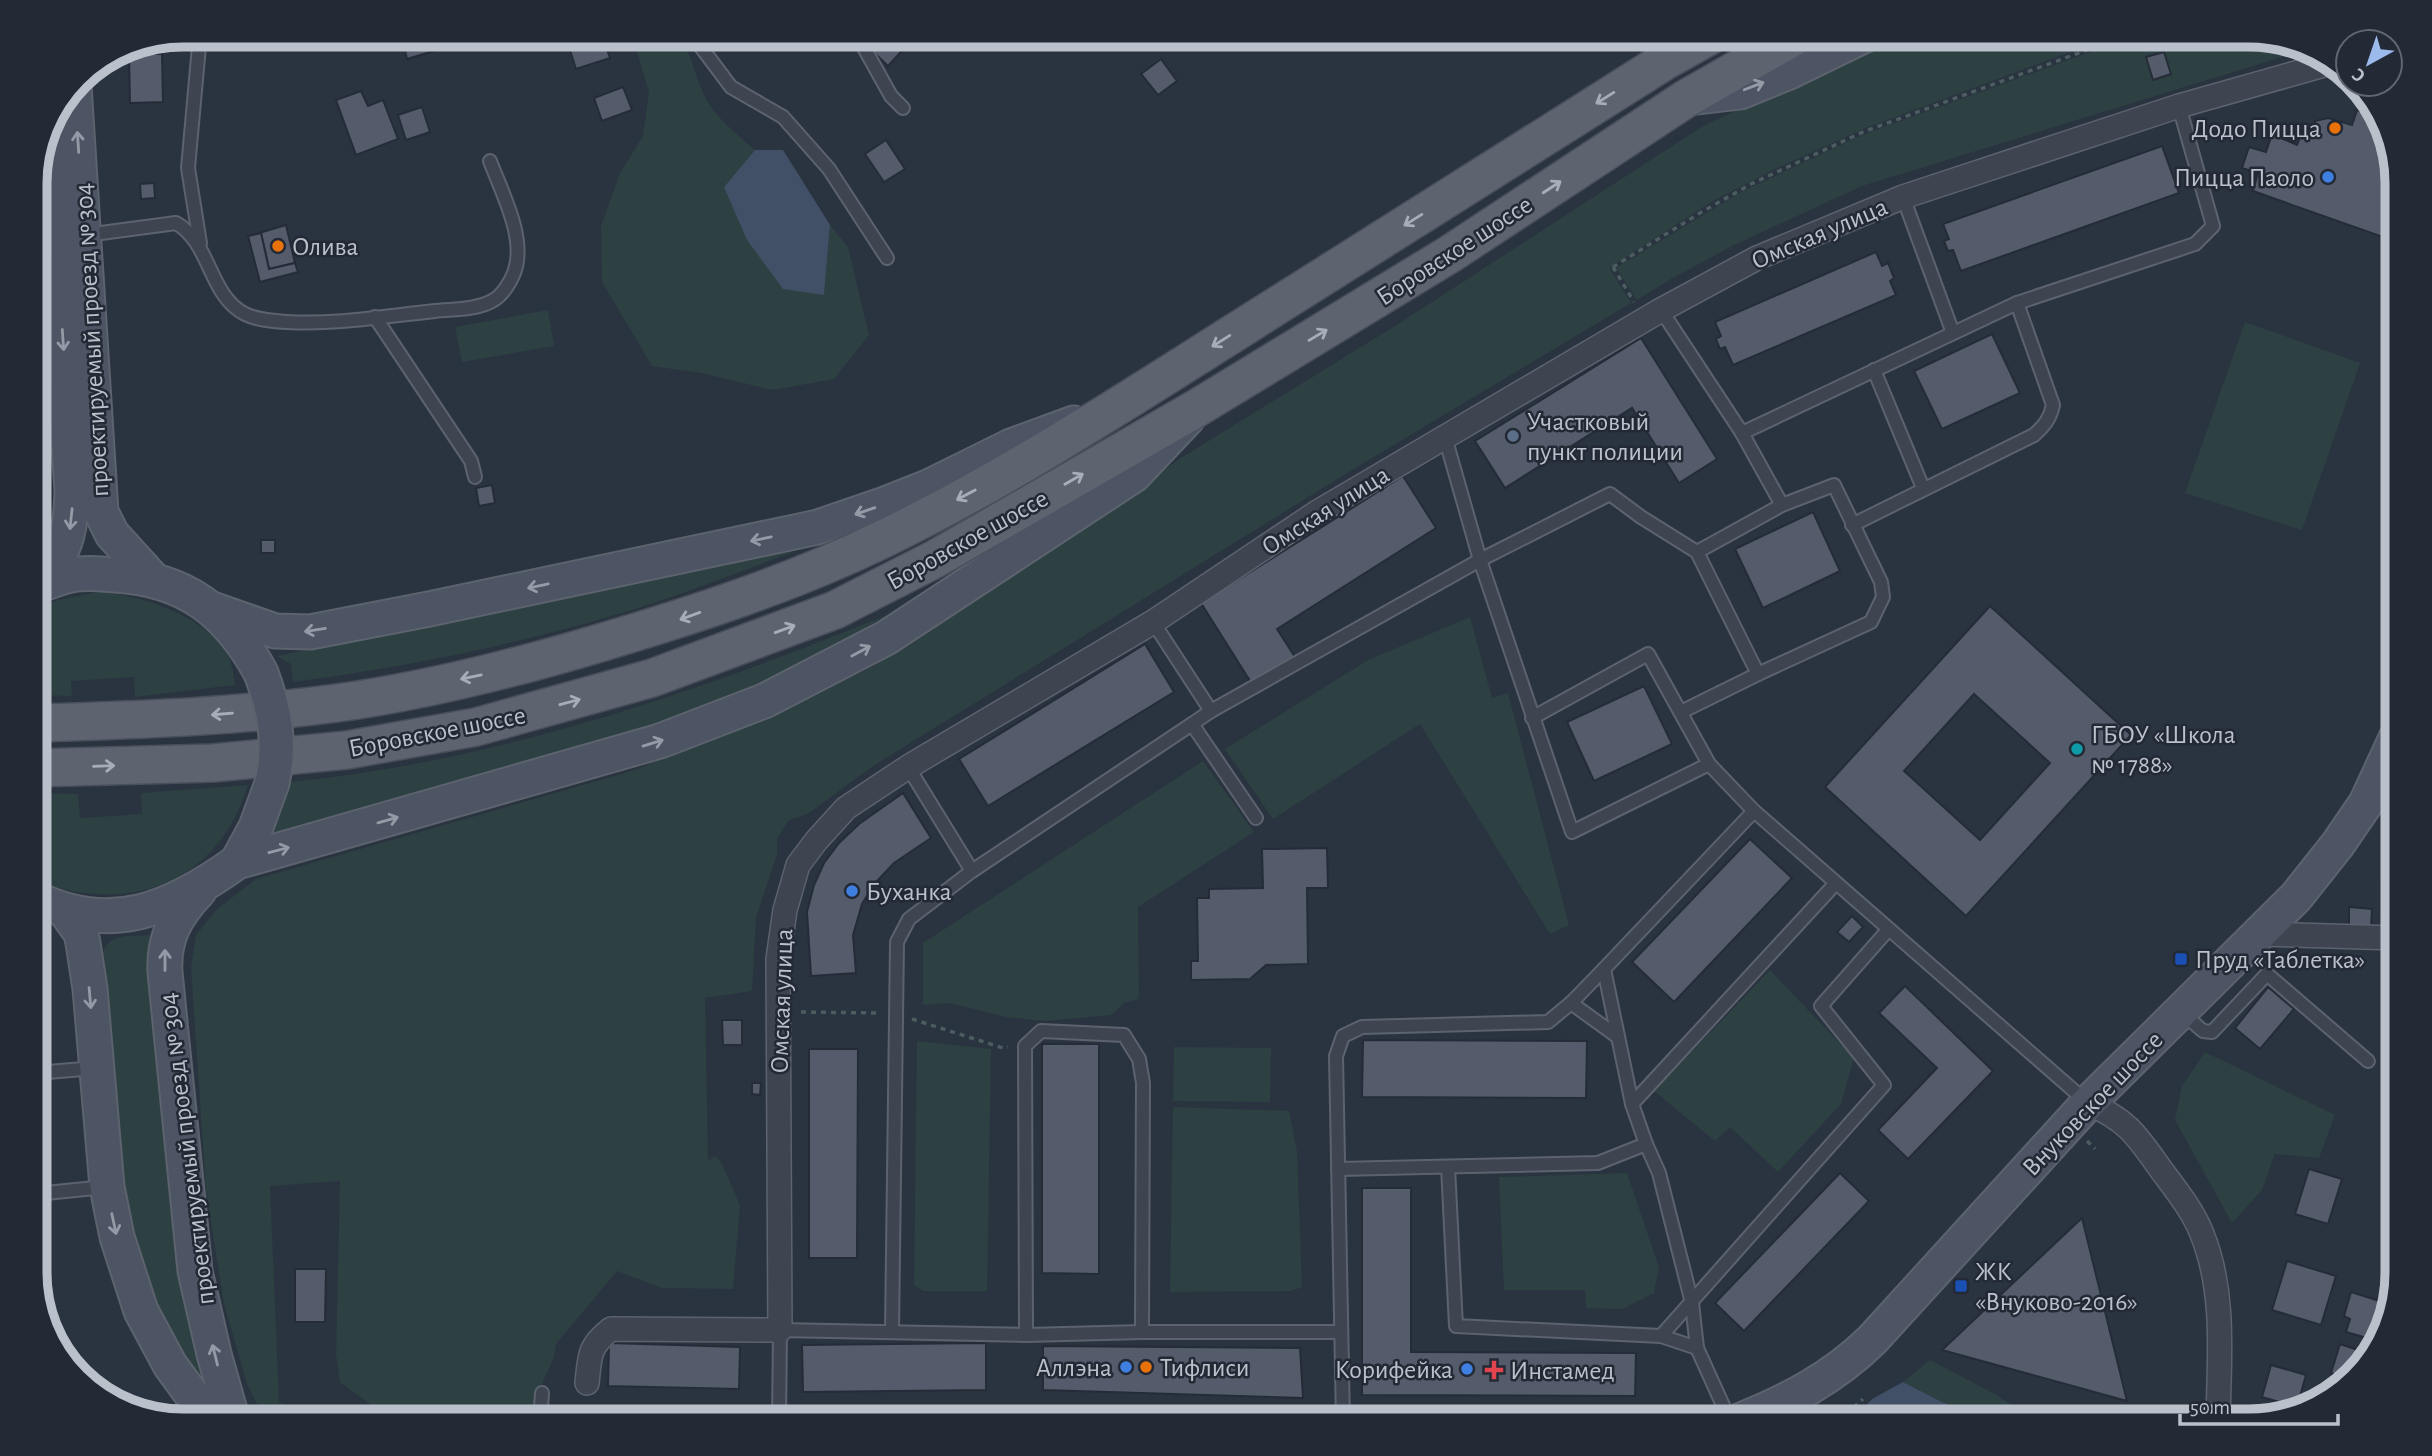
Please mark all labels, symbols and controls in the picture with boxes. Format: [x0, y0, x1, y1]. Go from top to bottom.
north arrow [2334, 28, 2404, 98]
text: С [2349, 64, 2369, 86]
one-way arrow [1742, 79, 1764, 92]
one-way arrow [1596, 92, 1616, 106]
place label: Додо Пицца [2192, 116, 2321, 142]
marker: Додо Пицца [2327, 120, 2343, 136]
one-way arrow [72, 131, 85, 154]
place label: Пицца Паоло [2174, 165, 2314, 191]
marker: Пицца Паоло [2320, 169, 2336, 185]
one-way arrow [1542, 180, 1561, 194]
street label: проектируемый проезд № 304 [71, 182, 113, 498]
street label: Боровское шоссе [1372, 191, 1537, 311]
street label: Омская улица [1748, 194, 1891, 274]
one-way arrow [1404, 212, 1423, 227]
place label: Олива [292, 234, 359, 260]
marker: Олива [270, 238, 286, 254]
one-way arrow [1308, 328, 1328, 342]
one-way arrow [57, 329, 70, 351]
one-way arrow [1211, 335, 1231, 349]
place label: Участковый пункт полиции [1527, 409, 1683, 465]
marker: Участковый пункт полиции [1505, 428, 1521, 444]
street label: Омская улица [1257, 461, 1394, 560]
one-way arrow [1063, 472, 1084, 485]
street label: Боровское шоссе [883, 485, 1052, 595]
one-way arrow [956, 489, 977, 502]
one-way arrow [855, 506, 877, 518]
one-way arrow [64, 507, 77, 530]
one-way arrow [750, 533, 773, 547]
one-way arrow [527, 580, 550, 594]
one-way arrow [680, 611, 702, 623]
one-way arrow [774, 621, 796, 634]
one-way arrow [304, 624, 327, 637]
one-way arrow [850, 644, 871, 658]
one-way arrow [460, 670, 483, 684]
one-way arrow [558, 695, 581, 708]
street label: Боровское шоссе [347, 702, 528, 762]
one-way arrow [212, 708, 234, 721]
place label: ГБОУ «Школа № 1788» [2091, 722, 2236, 778]
one-way arrow [642, 735, 664, 748]
marker: ГБОУ «Школа № 1788» [2069, 741, 2085, 757]
one-way arrow [92, 759, 115, 773]
one-way arrow [376, 812, 398, 825]
one-way arrow [268, 843, 290, 856]
place label: Буханка [866, 879, 952, 905]
marker: Буханка [844, 883, 860, 899]
street label: Омская улица [766, 928, 798, 1074]
place label: Пруд «Таблетка» [2195, 947, 2365, 973]
one-way arrow [158, 949, 172, 972]
marker: Пруд «Таблетка» [2173, 951, 2189, 967]
one-way arrow [84, 986, 97, 1009]
street label: проектируемый проезд № 304 [155, 991, 219, 1307]
street label: Внуковское шоссе [2018, 1026, 2168, 1181]
one-way arrow [108, 1212, 122, 1235]
place label: ЖК «Внуково-2016» [1975, 1259, 2138, 1315]
marker: ЖК «Внуково-2016» [1953, 1278, 1969, 1294]
one-way arrow [208, 1344, 221, 1367]
place label: Аллэна [1036, 1355, 1112, 1381]
place label: Тифлиси [1160, 1355, 1249, 1381]
place label: Корифейка [1335, 1357, 1453, 1383]
place label: Инстамед [1510, 1358, 1615, 1384]
marker: Аллэна [1118, 1359, 1134, 1375]
marker: Тифлиси [1138, 1359, 1154, 1375]
marker: Инстамед [1484, 1360, 1504, 1380]
marker: Корифейка [1459, 1361, 1475, 1377]
scale bar [2180, 1382, 2338, 1426]
text: 50 m [2190, 1397, 2230, 1418]

